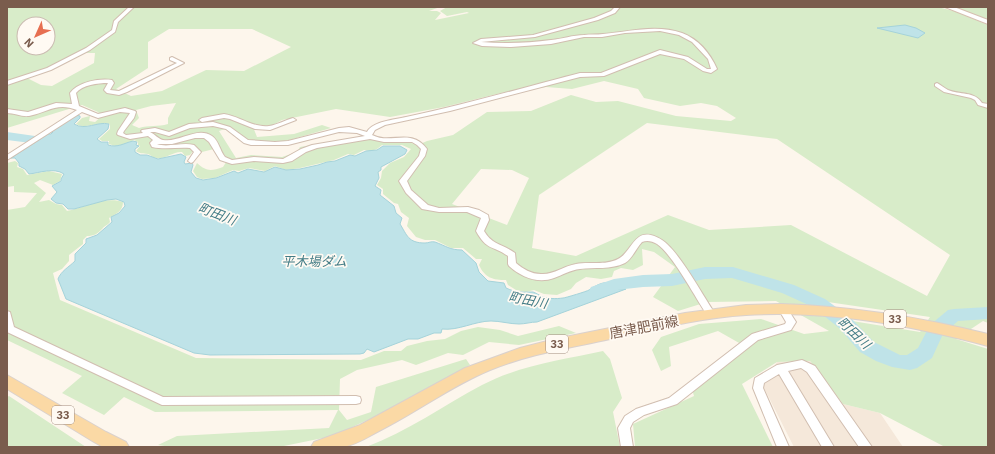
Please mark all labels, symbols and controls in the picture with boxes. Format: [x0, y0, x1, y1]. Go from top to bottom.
north arrow [16, 16, 56, 56]
text: N [21, 35, 37, 51]
water label: 町田川 [196, 199, 240, 230]
water label: 平木場ダム [281, 253, 347, 270]
water label: 町田川 [507, 288, 551, 312]
road number: 33 [884, 310, 906, 328]
street label: 唐津肥前線 [608, 311, 680, 343]
water label: 町田川 [834, 313, 876, 354]
road number: 33 [546, 335, 568, 353]
road number: 33 [52, 406, 74, 424]

